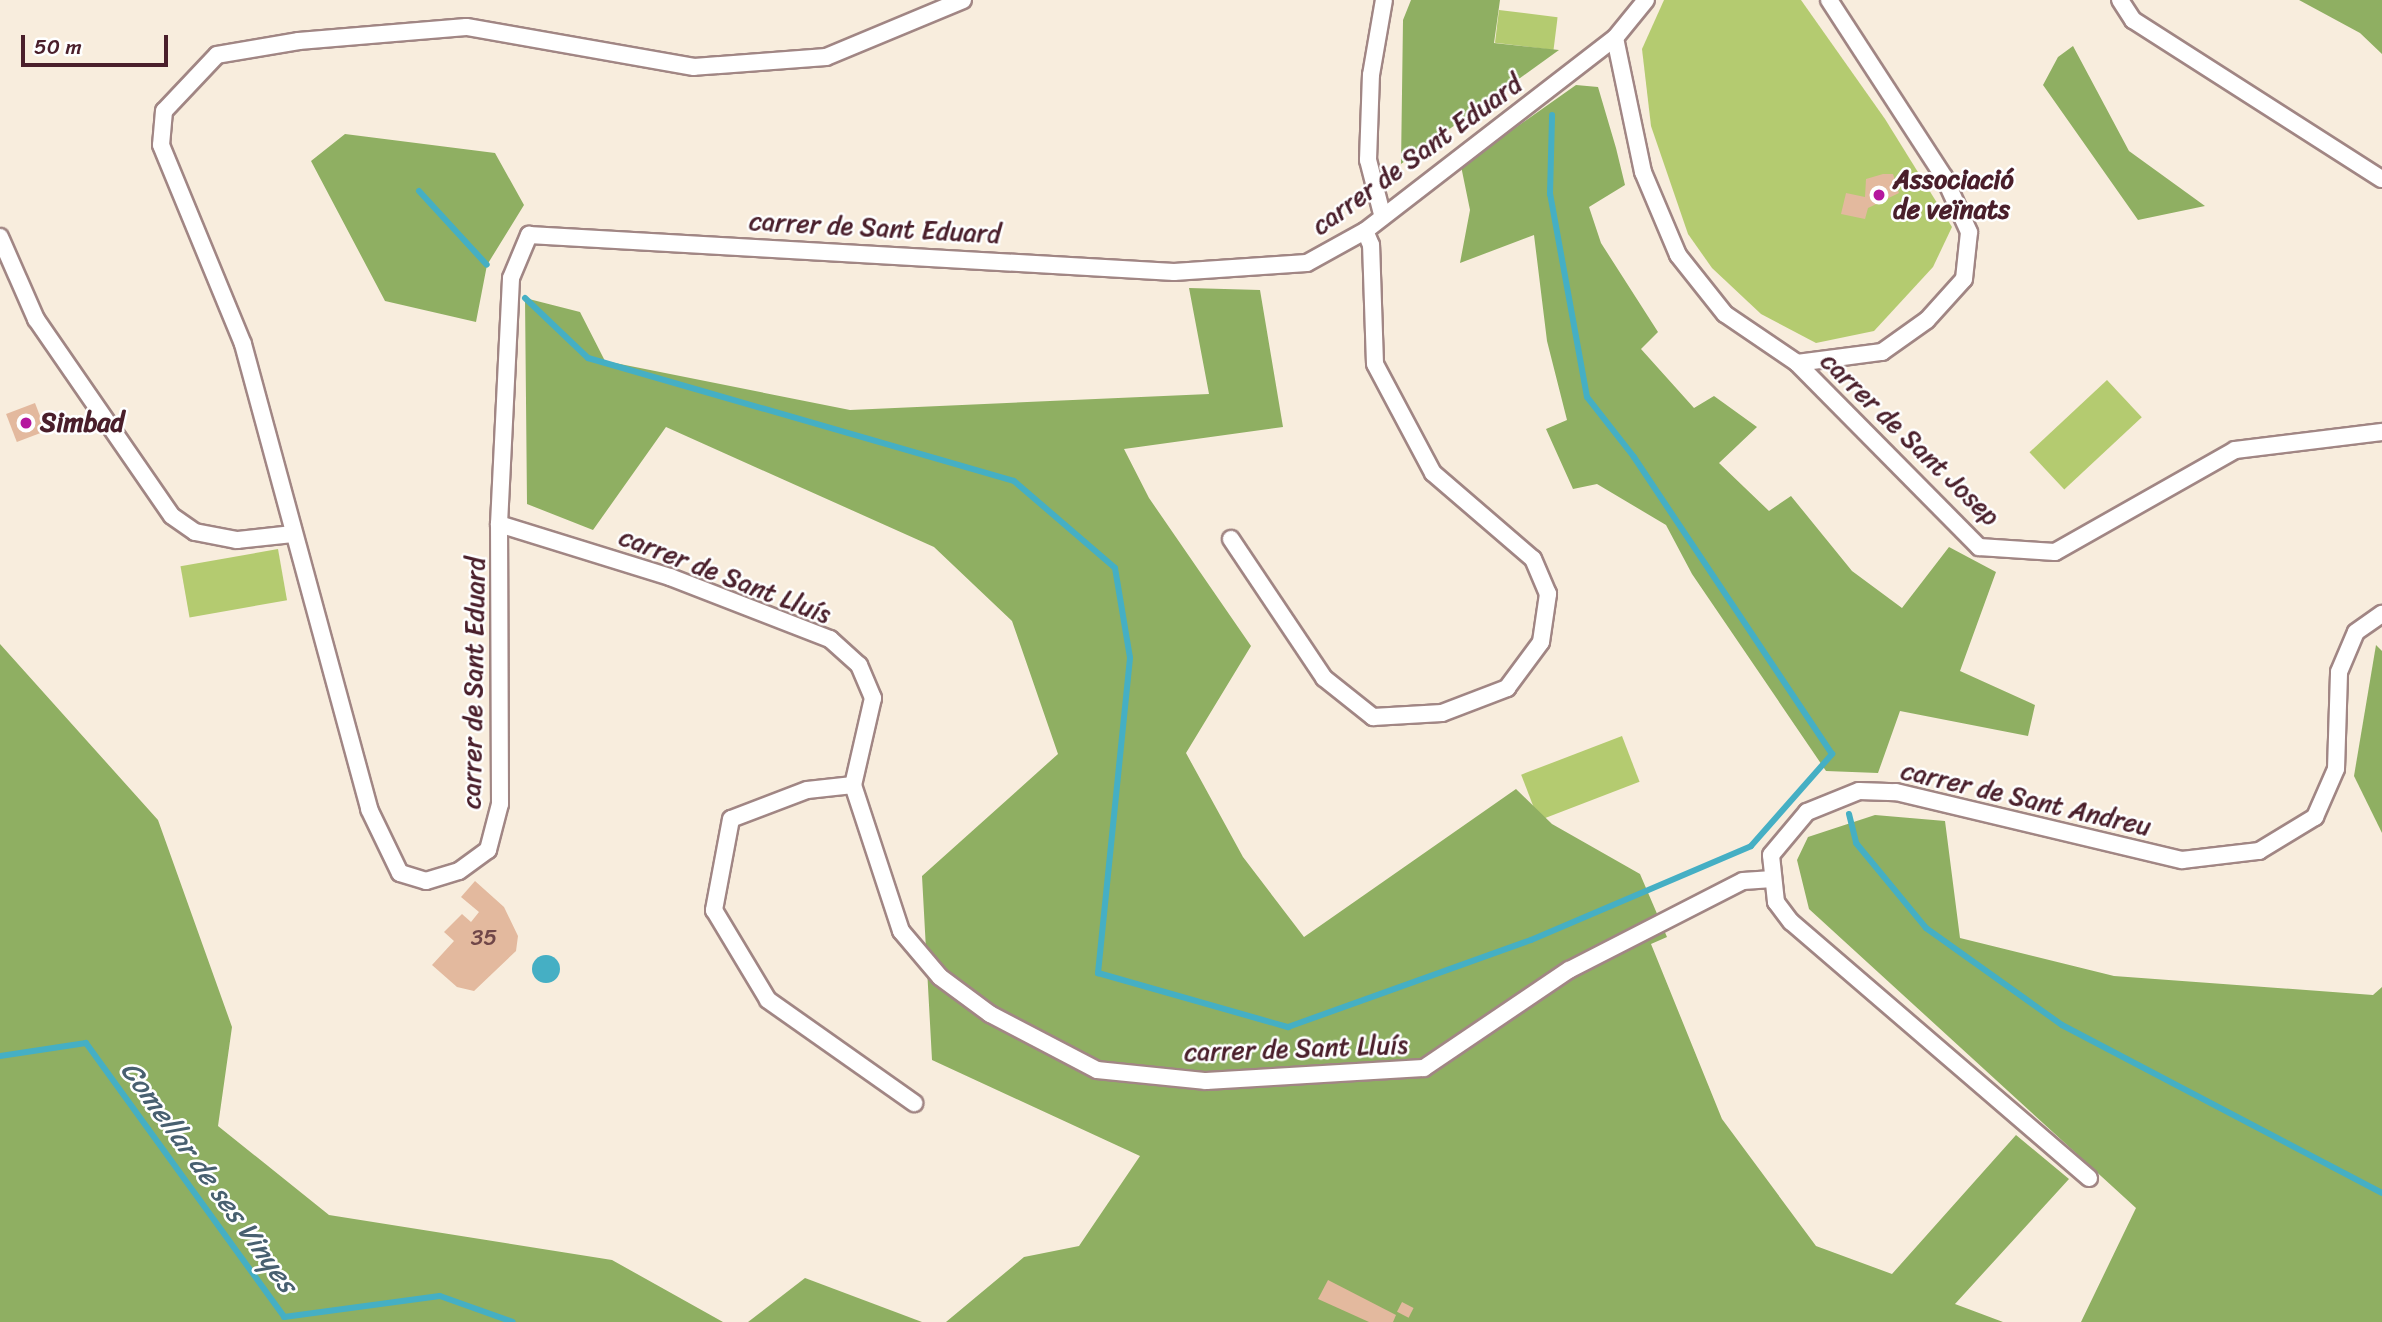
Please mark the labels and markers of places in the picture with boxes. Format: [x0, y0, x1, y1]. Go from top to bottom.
place label: Associació de veïnats [1893, 164, 2014, 226]
marker: Associació de veïnats [1871, 187, 1887, 203]
place label: Simbad [40, 407, 124, 439]
marker: Simbad [18, 415, 34, 431]

